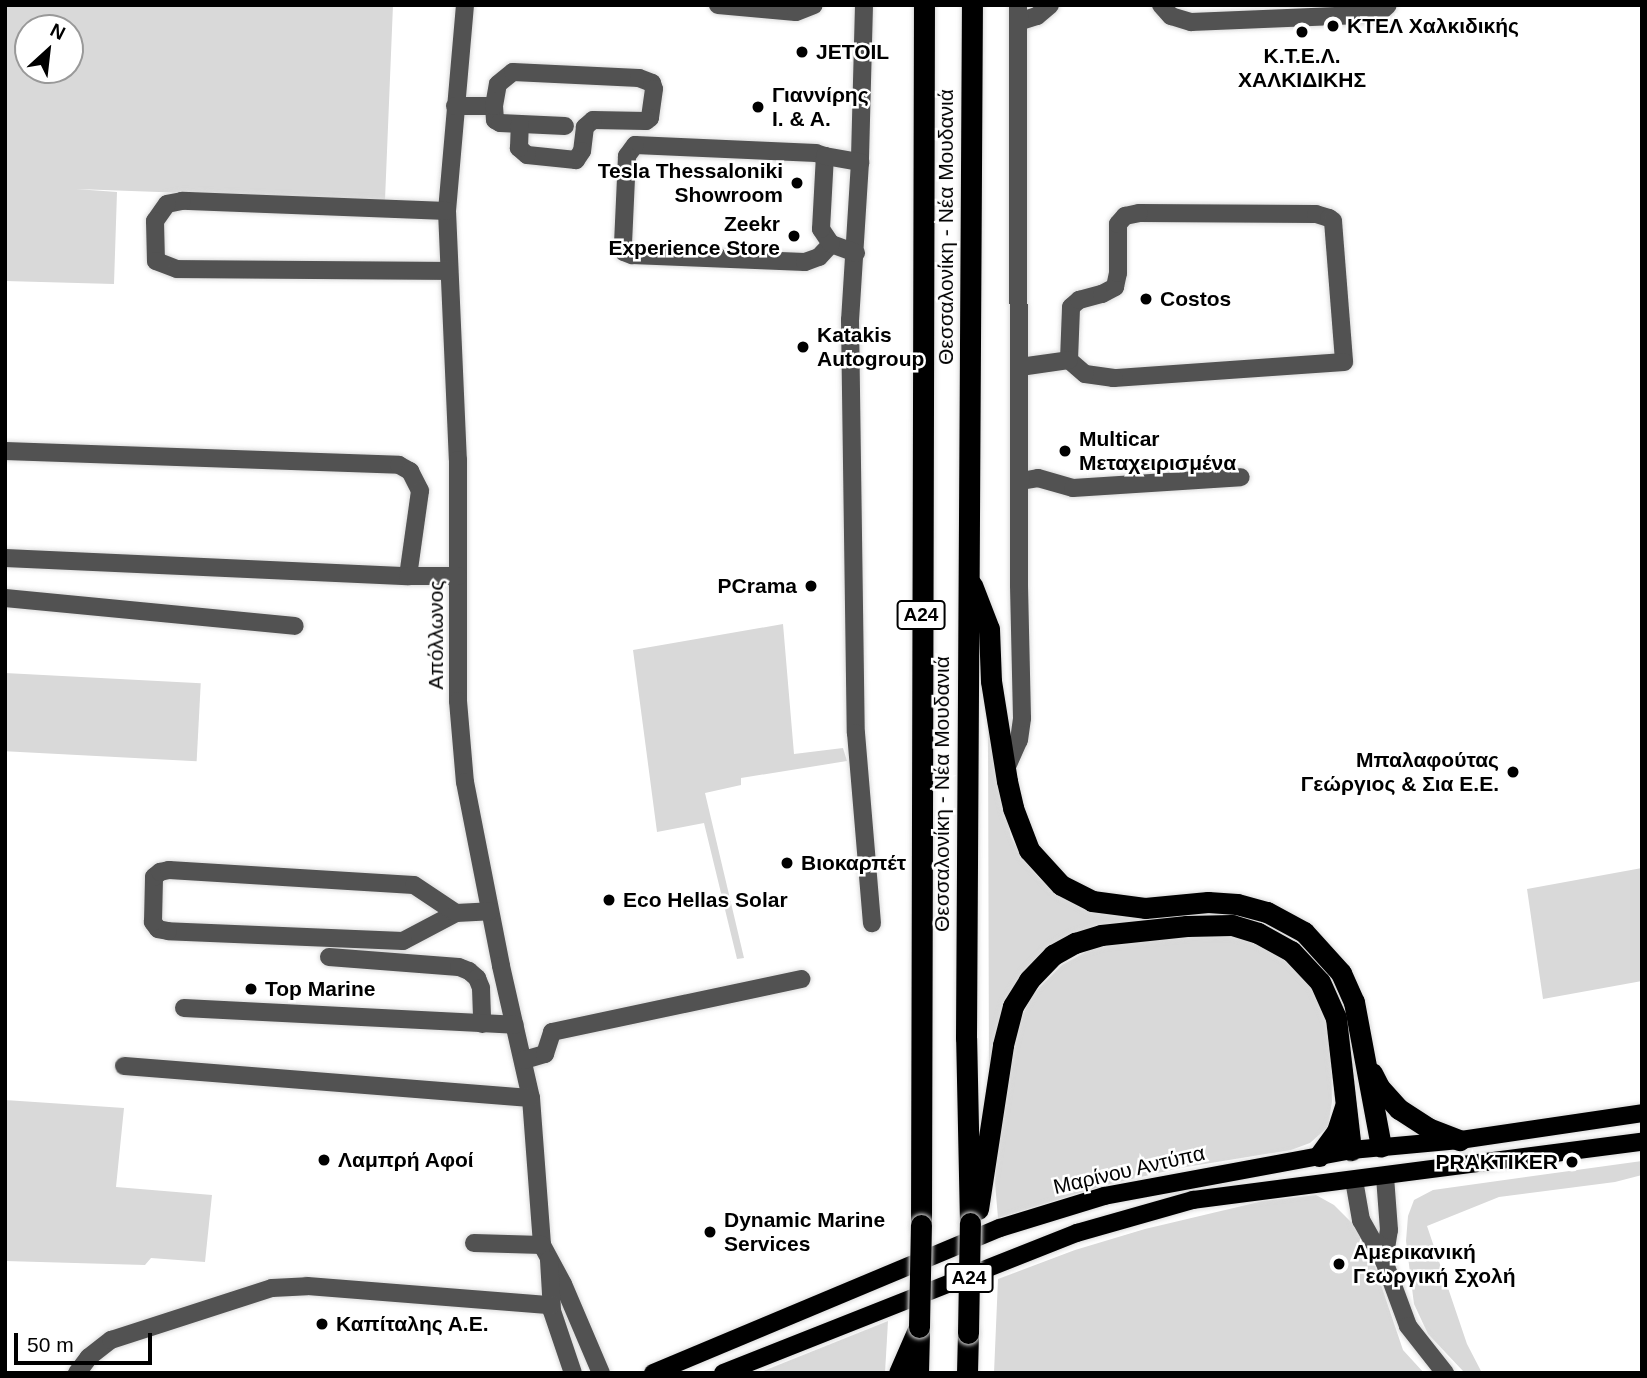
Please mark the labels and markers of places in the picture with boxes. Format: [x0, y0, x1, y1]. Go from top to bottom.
place label: ΚΤΕΛ Χαλκιδικής [1347, 13, 1519, 39]
marker: ΚΤΕΛ Χαλκιδικής [1325, 18, 1341, 34]
marker: Κ.Τ.Ε.Λ. ΧΑΛΚΙΔΙΚΗΣ [1294, 24, 1310, 40]
place label: JETOIL [816, 39, 889, 65]
place label: Κ.Τ.Ε.Λ. ΧΑΛΚΙΔΙΚΗΣ [1238, 43, 1366, 93]
marker: JETOIL [794, 44, 810, 60]
place label: Γιαννίρης Ι. & Α. [772, 82, 869, 132]
marker: Γιαννίρης Ι. & Α. [750, 99, 766, 115]
place label: Tesla Thessaloniki Showroom [598, 158, 783, 208]
marker: Tesla Thessaloniki Showroom [789, 175, 805, 191]
place label: Zeekr Experience Store [608, 211, 780, 261]
marker: Zeekr Experience Store [786, 228, 802, 244]
place label: Costos [1160, 286, 1231, 312]
marker: Costos [1138, 291, 1154, 307]
place label: Katakis Autogroup [817, 322, 924, 372]
marker: Katakis Autogroup [795, 339, 811, 355]
place label: Multicar Μεταχειρισμένα [1079, 426, 1236, 476]
marker: Multicar Μεταχειρισμένα [1057, 443, 1073, 459]
place label: PCrama [718, 573, 797, 599]
marker: PCrama [803, 578, 819, 594]
place label: Μπαλαφούτας Γεώργιος & Σια Ε.Ε. [1301, 747, 1499, 797]
marker: Μπαλαφούτας Γεώργιος & Σια Ε.Ε. [1505, 764, 1521, 780]
place label: Βιοκαρπέτ [801, 850, 906, 876]
marker: Βιοκαρπέτ [779, 855, 795, 871]
place label: Eco Hellas Solar [623, 887, 788, 913]
marker: Eco Hellas Solar [601, 892, 617, 908]
place label: Top Marine [265, 976, 375, 1002]
marker: Top Marine [243, 981, 259, 997]
place label: Λαμπρή Αφοί [338, 1147, 474, 1173]
place label: PRAKTIKER [1435, 1149, 1558, 1175]
marker: Λαμπρή Αφοί [316, 1152, 332, 1168]
marker: PRAKTIKER [1564, 1154, 1580, 1170]
place label: Dynamic Marine Services [724, 1207, 885, 1257]
marker: Dynamic Marine Services [702, 1224, 718, 1240]
place label: Αμερικανική Γεωργική Σχολή [1353, 1239, 1515, 1289]
marker: Αμερικανική Γεωργική Σχολή [1331, 1256, 1347, 1272]
place label: Καπίταλης Α.Ε. [336, 1311, 489, 1337]
marker: Καπίταλης Α.Ε. [314, 1316, 330, 1332]

